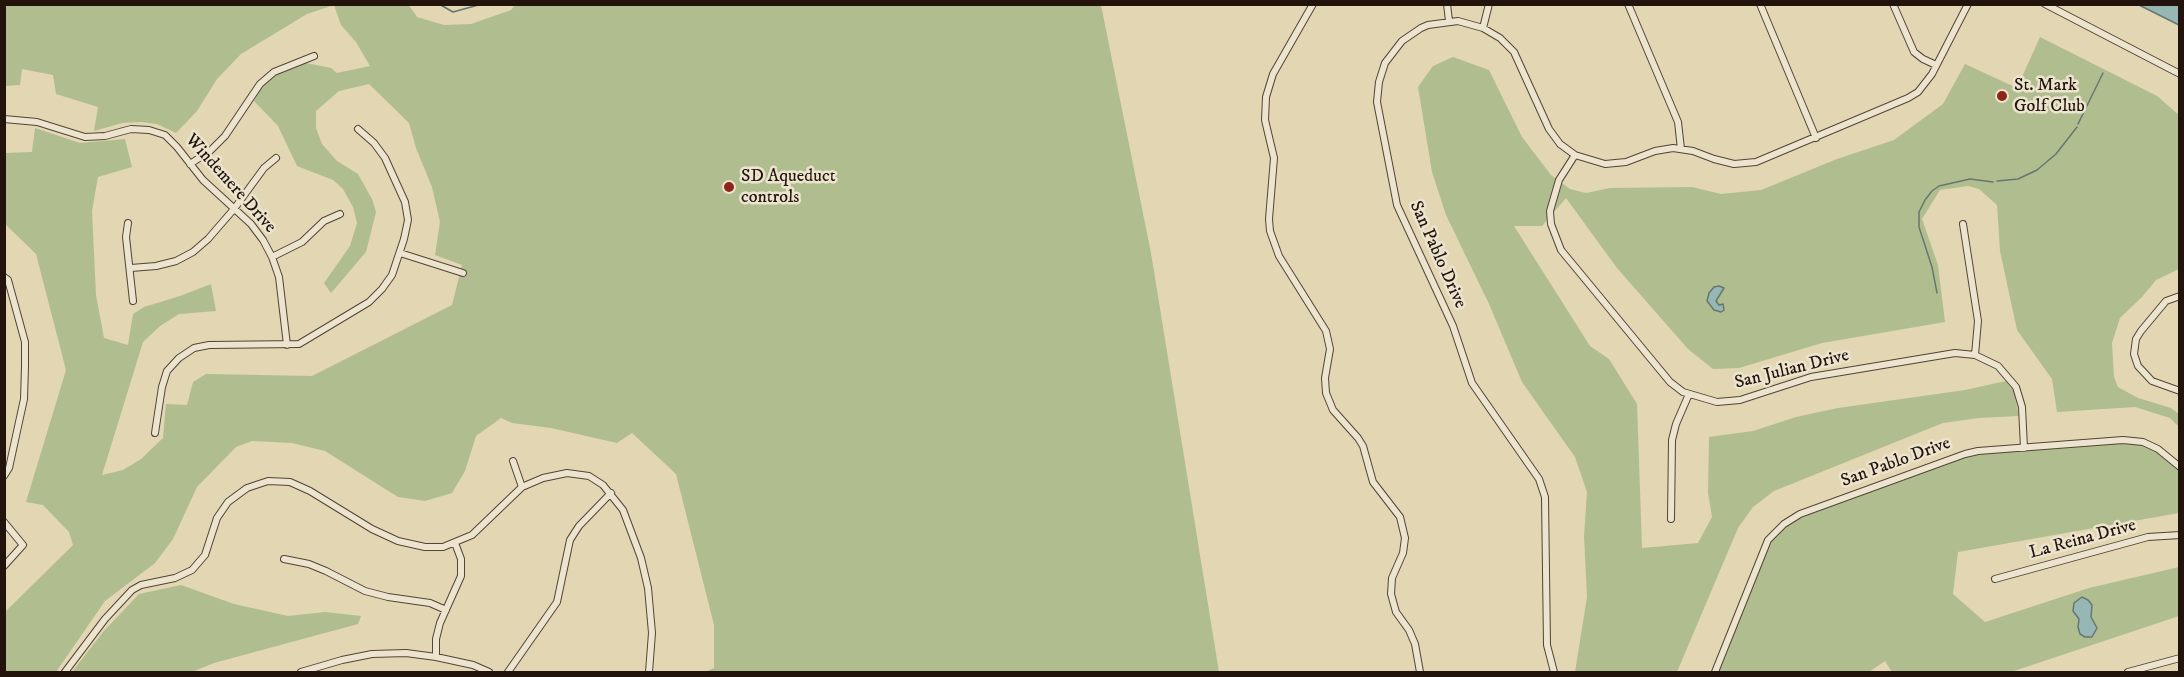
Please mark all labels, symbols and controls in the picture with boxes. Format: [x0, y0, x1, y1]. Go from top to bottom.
place label: St. Mark Golf Club [2014, 75, 2085, 118]
marker: St. Mark Golf Club [1995, 89, 2009, 103]
street label: Windemere Drive [180, 130, 280, 238]
place label: SD Aqueduct controls [741, 166, 835, 208]
marker: SD Aqueduct controls [722, 180, 736, 194]
street label: San Pablo Drive [1404, 198, 1470, 312]
street label: San Julian Drive [1733, 345, 1851, 395]
street label: San Pablo Drive [1838, 433, 1954, 493]
street label: La Reina Drive [2027, 515, 2139, 565]

